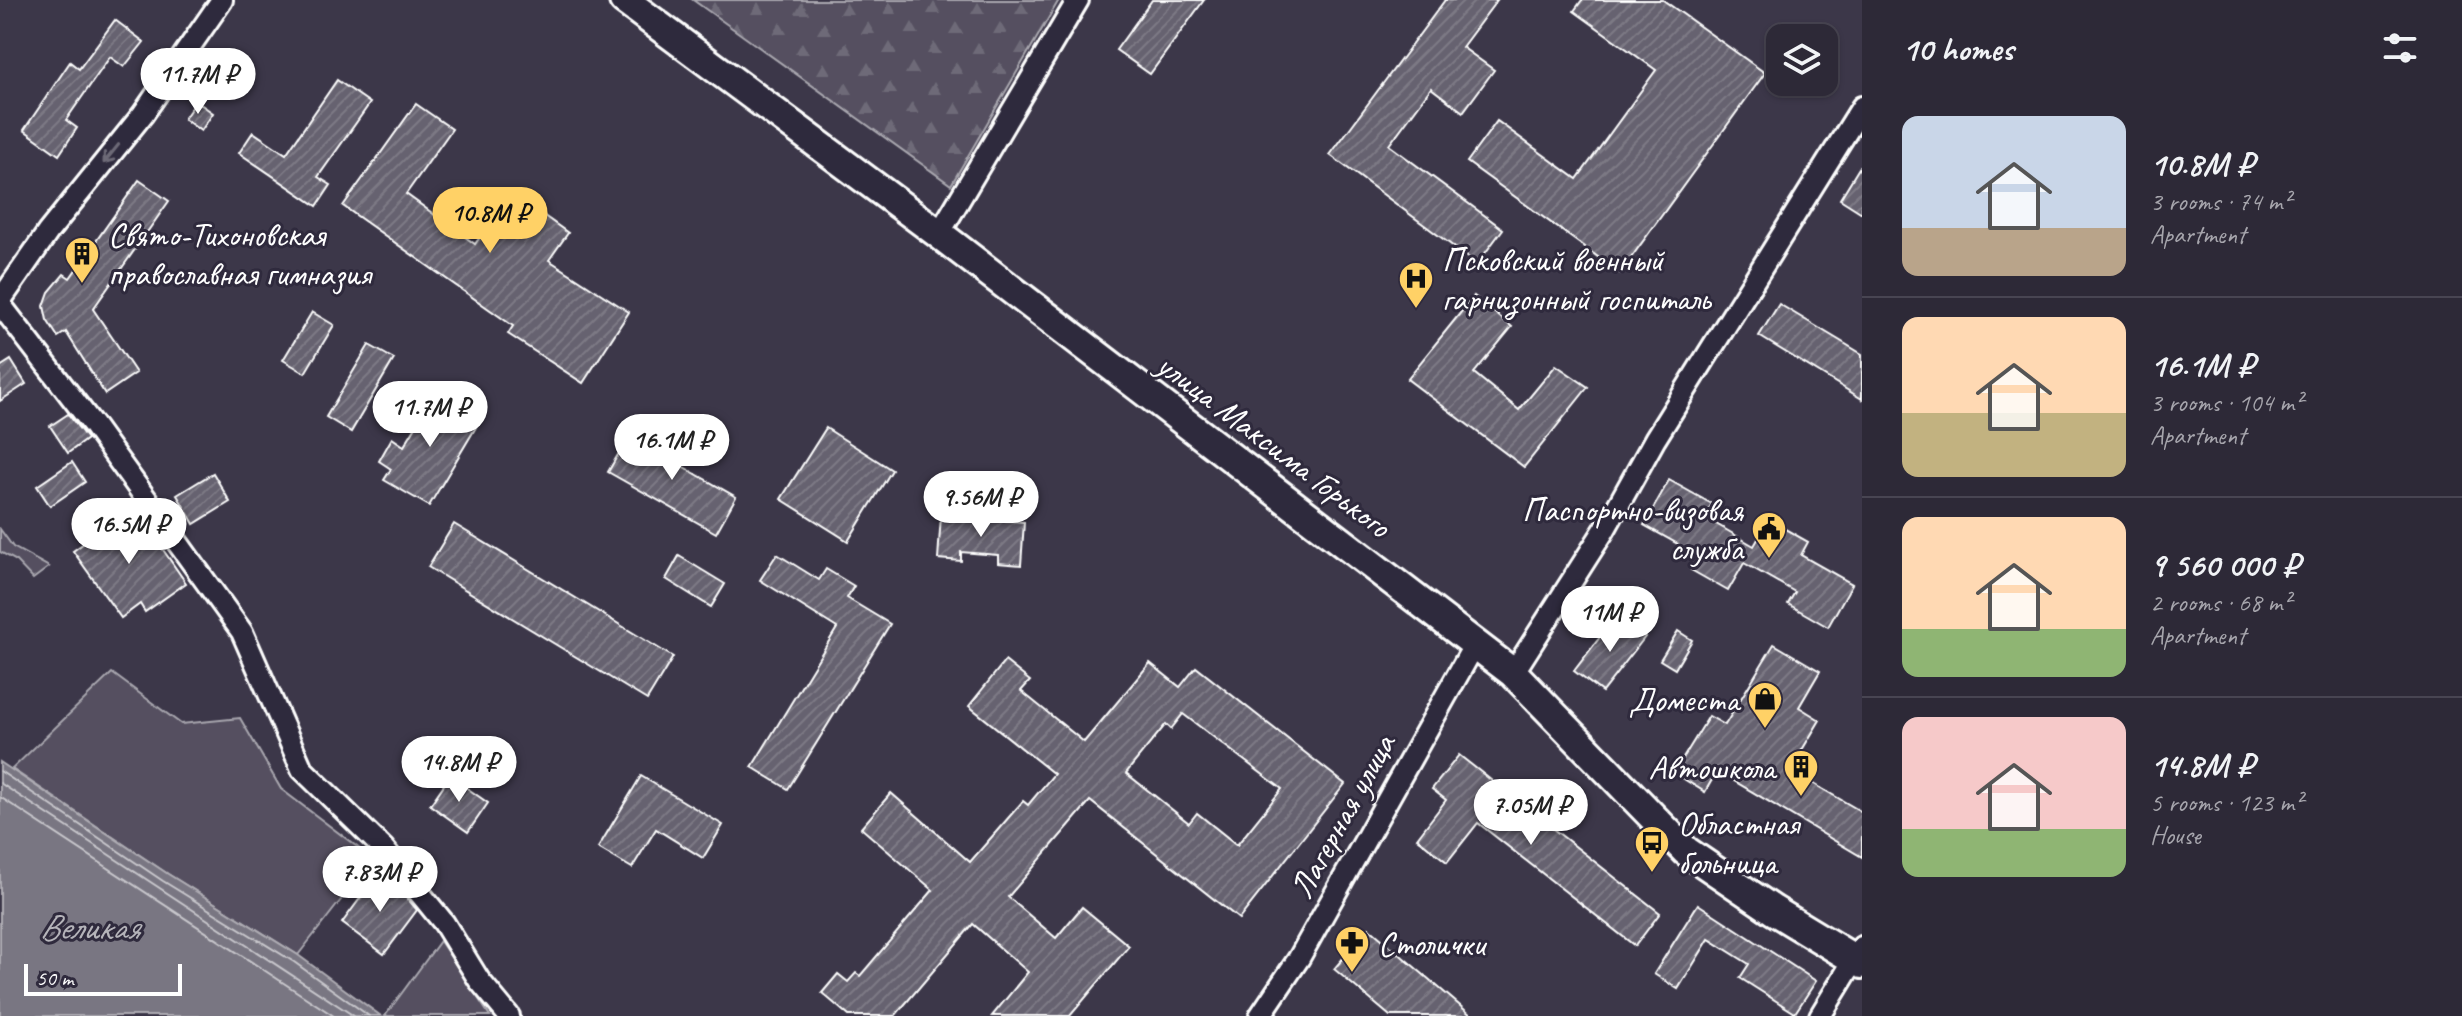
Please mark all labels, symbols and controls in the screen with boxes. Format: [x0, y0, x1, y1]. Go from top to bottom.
map controls [1766, 24, 1838, 96]
button: layers [1766, 24, 1838, 96]
icon: filters [2378, 26, 2422, 70]
text: 10 homes [1902, 27, 2013, 70]
pin: 11.7M ₽ [124, 48, 272, 116]
text: 11.7M ₽ [159, 57, 237, 90]
text: 10.8M ₽ [2150, 142, 2253, 185]
one-way arrow [102, 143, 120, 164]
icon: home [1966, 148, 2062, 244]
text: 3 rooms · 74 m² [2150, 185, 2291, 218]
pin: 10.8M ₽ [416, 187, 564, 255]
text: 10.8M ₽ [451, 196, 529, 229]
place label: Свято-Тихоновская православная гимназия [108, 213, 373, 295]
text: Apartment [2150, 218, 2246, 251]
building icon: Свято-Тихоновская православная гимназия [63, 235, 101, 285]
place label: Псковский военный гарнизонный госпиталь [1442, 238, 1713, 320]
hospital icon: Псковский военный гарнизонный госпиталь [1397, 260, 1435, 310]
street label: улица Максима Горького [1147, 342, 1401, 548]
text: 16.1M ₽ [2150, 343, 2254, 386]
icon: home [1966, 349, 2062, 445]
pin: 11.7M ₽ [356, 381, 504, 449]
text: 3 rooms · 104 m² [2150, 386, 2302, 419]
text: 11.7M ₽ [391, 390, 469, 423]
pin: 16.1M ₽ [598, 414, 746, 482]
text: Apartment [2150, 419, 2246, 452]
text: 16.1M ₽ [632, 423, 712, 456]
pin: 9.56M ₽ [907, 471, 1055, 539]
text: 9.56M ₽ [942, 480, 1020, 513]
place label: Паспортно-визовая служба [1522, 488, 1745, 570]
pin: 16.5M ₽ [55, 498, 203, 566]
text: 16.5M ₽ [89, 507, 169, 540]
public building icon: Паспортно-визовая служба [1750, 510, 1788, 560]
text: 9 560 000 ₽ [2150, 543, 2299, 586]
icon: home [1966, 549, 2062, 645]
pin: 11M ₽ [1554, 586, 1666, 654]
text: 2 rooms · 68 m² [2150, 586, 2291, 619]
text: 11M ₽ [1579, 595, 1641, 628]
text: Apartment [2150, 619, 2246, 652]
place label: Доместа [1629, 678, 1742, 721]
shop icon: Доместа [1746, 680, 1784, 730]
street label: Лагерная улица [1279, 725, 1406, 906]
pin: 14.8M ₽ [385, 736, 533, 804]
text: 14.8M ₽ [2150, 743, 2253, 786]
text: 14.8M ₽ [420, 745, 498, 778]
place label: Автошкола [1648, 746, 1778, 789]
building icon: Автошкола [1782, 748, 1820, 798]
icon: home [1966, 749, 2062, 845]
pin: 7.05M ₽ [1457, 779, 1605, 847]
text: 5 rooms · 123 m² [2150, 786, 2302, 819]
text: 7.05M ₽ [1492, 788, 1570, 821]
place label: Областная больница [1678, 802, 1802, 884]
text: House [2150, 819, 2201, 852]
bus stop icon: Областная больница [1633, 824, 1671, 874]
pin: 7.83M ₽ [306, 846, 454, 914]
text: 7.83M ₽ [341, 855, 419, 888]
water label: Великая [39, 904, 143, 950]
place label: Столички [1378, 922, 1487, 965]
pharmacy icon: Столички [1333, 924, 1371, 974]
scale bar [24, 960, 182, 996]
text: 50 m [36, 964, 73, 992]

